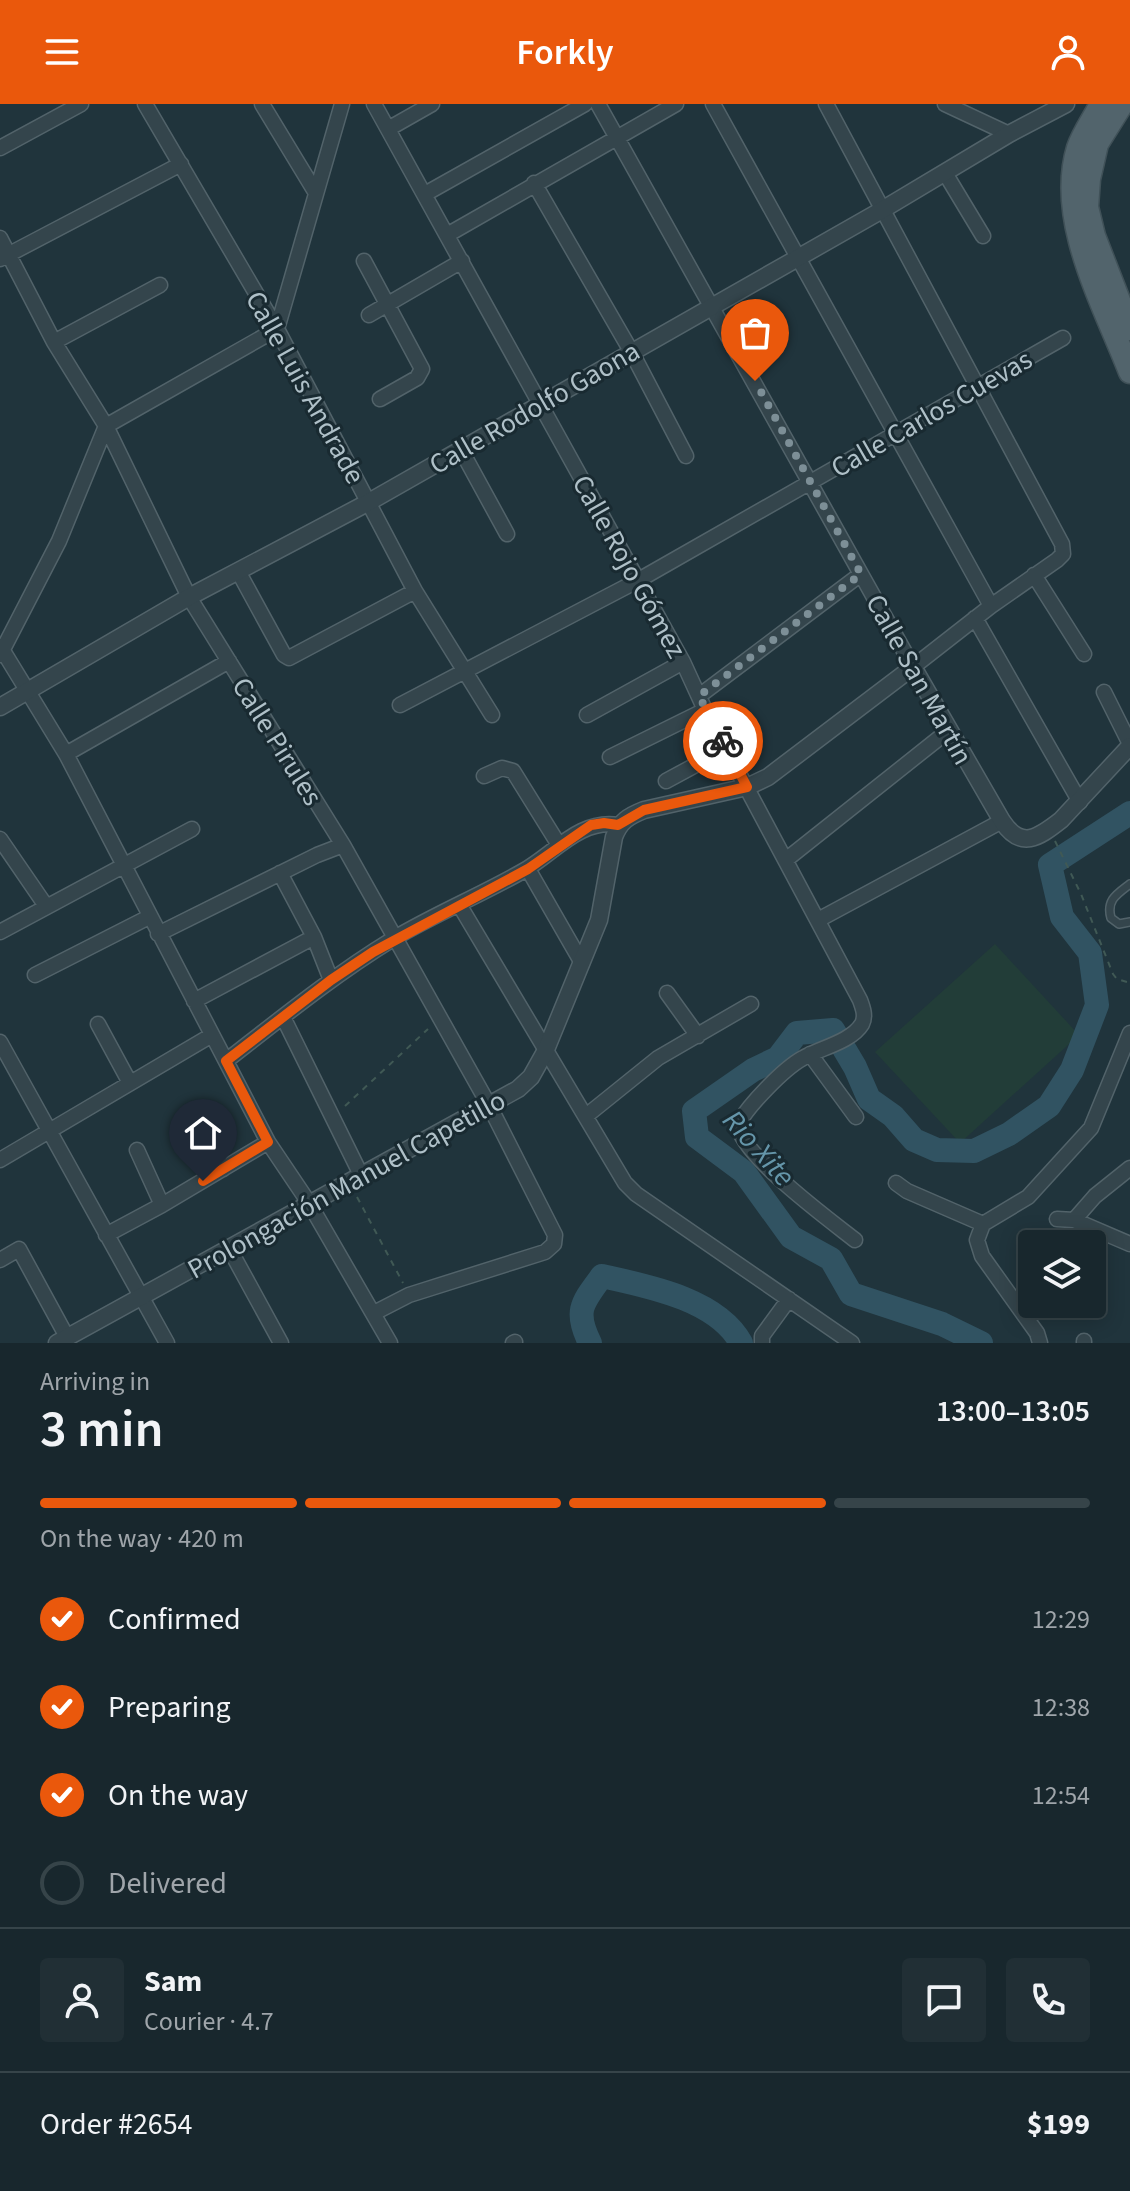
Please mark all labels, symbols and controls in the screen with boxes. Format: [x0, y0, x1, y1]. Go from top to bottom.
text: Forkly [516, 27, 614, 78]
icon: menu [40, 30, 84, 74]
icon: person [1046, 30, 1090, 74]
street label: Calle Luis Andrade [235, 284, 375, 491]
pin [721, 299, 789, 381]
icon: bag [733, 311, 777, 355]
street label: Calle Rodolfo Gaona [422, 331, 647, 484]
street label: Calle Carlos Cuevas [823, 340, 1040, 488]
street label: Calle Rojo Gómez [562, 468, 696, 665]
street label: Calle San Martín [856, 587, 983, 772]
street label: Calle Pirules [222, 670, 332, 813]
courier [683, 701, 763, 781]
icon: bike [701, 719, 745, 763]
street label: Prolongación Manuel Capetillo [180, 1081, 513, 1289]
pin [169, 1099, 237, 1181]
water label: Rio Xite [712, 1100, 805, 1196]
icon: home [181, 1111, 225, 1155]
map controls [1018, 1230, 1106, 1318]
button: layers [1018, 1230, 1106, 1318]
text: Arriving in [40, 1363, 150, 1400]
text: 13:00–13:05 [936, 1390, 1090, 1433]
text: 3 min [40, 1393, 164, 1467]
text: On the way · 420 m [40, 1520, 244, 1557]
icon: check [40, 1597, 84, 1641]
text: Confirmed [108, 1598, 241, 1641]
text: 12:29 [1032, 1601, 1090, 1638]
icon: check [40, 1685, 84, 1729]
text: Preparing [108, 1686, 231, 1729]
text: 12:38 [1032, 1689, 1090, 1726]
icon: check [40, 1773, 84, 1817]
text: On the way [108, 1774, 248, 1817]
text: 12:54 [1032, 1777, 1090, 1814]
text: Delivered [108, 1862, 227, 1905]
button: person [40, 1958, 124, 2042]
button: chat [902, 1958, 986, 2042]
button: phone [1006, 1958, 1090, 2042]
text: Sam [144, 1960, 202, 2003]
text: Courier · 4.7 [144, 2003, 274, 2040]
text: Order #2654 [40, 2103, 193, 2146]
text: $199 [1027, 2103, 1090, 2146]

